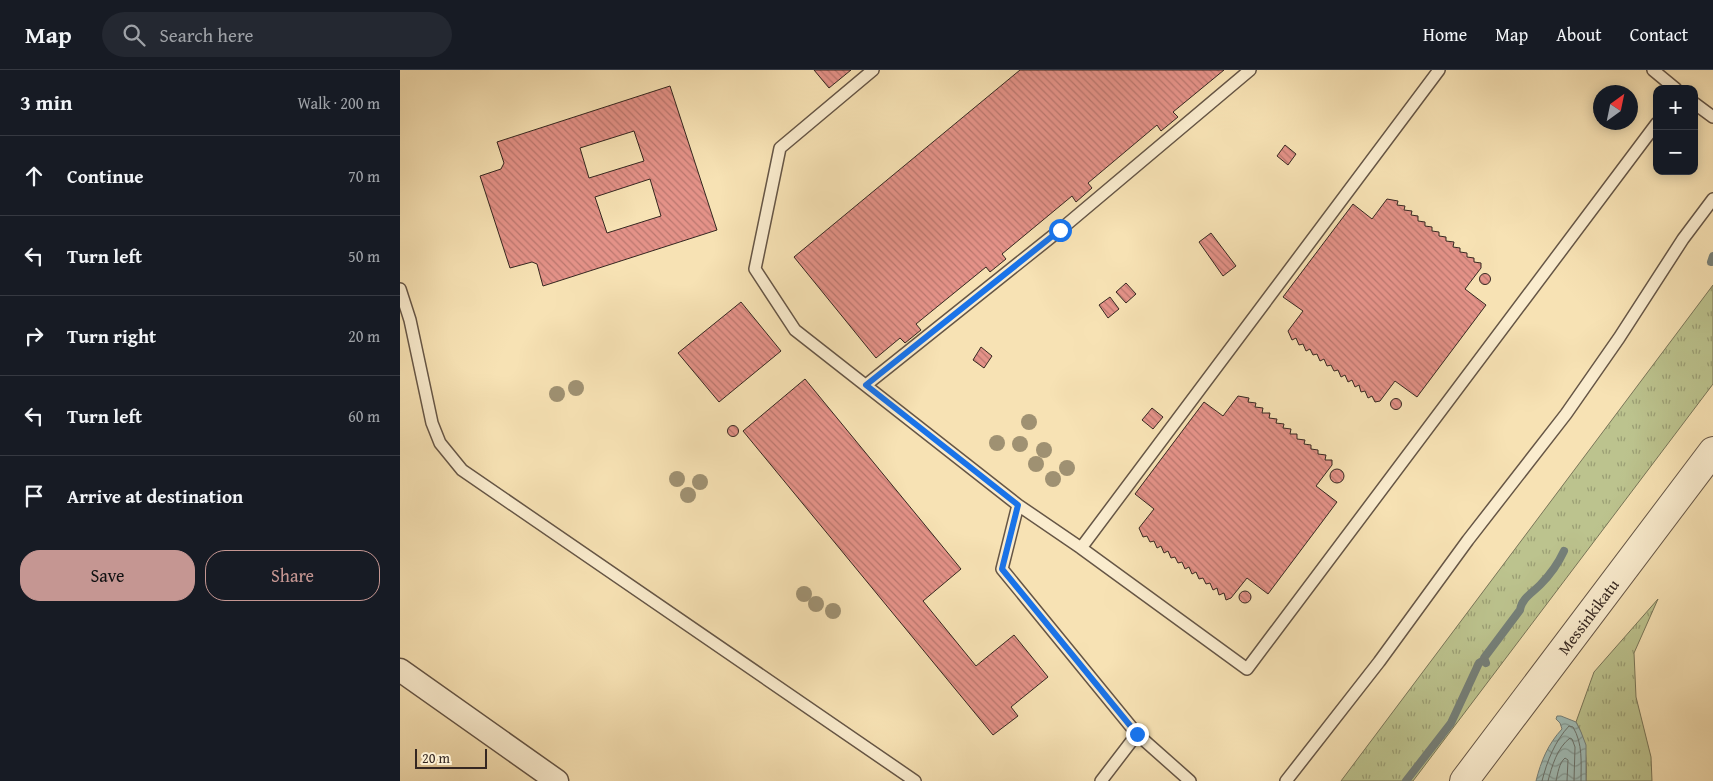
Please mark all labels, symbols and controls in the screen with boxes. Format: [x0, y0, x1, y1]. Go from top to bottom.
search box [102, 12, 452, 57]
text: Map [25, 17, 72, 52]
icon: search [120, 21, 148, 49]
text: Search here [160, 21, 253, 49]
text: Home [1423, 21, 1467, 48]
text: Map [1495, 21, 1528, 48]
text: About [1556, 21, 1602, 48]
text: Contact [1630, 21, 1688, 48]
north arrow [1593, 85, 1638, 130]
map controls [1653, 85, 1698, 175]
button: + [1653, 85, 1698, 130]
text: 3 min [20, 87, 72, 118]
text: Walk · 200 m [297, 91, 380, 115]
button: − [1653, 130, 1698, 175]
icon: ahead [20, 162, 48, 190]
text: Continue [67, 162, 144, 190]
text: 70 m [348, 164, 380, 188]
route start [1049, 219, 1072, 242]
icon: left [20, 242, 48, 270]
text: Turn left [67, 242, 142, 270]
text: 50 m [348, 244, 380, 268]
icon: right [20, 322, 48, 350]
text: Turn right [67, 322, 156, 350]
text: 20 m [348, 324, 380, 348]
icon: left [20, 402, 48, 430]
text: Turn left [67, 402, 142, 430]
text: 60 m [348, 404, 380, 428]
icon: arrive [20, 482, 48, 510]
text: Arrive at destination [67, 482, 243, 510]
button: Save [20, 550, 195, 601]
button: Share [205, 550, 380, 601]
street label: Messinkikatu [1552, 573, 1625, 659]
route end [1126, 723, 1149, 746]
scale bar [415, 746, 488, 769]
text: 20 m [422, 748, 450, 768]

